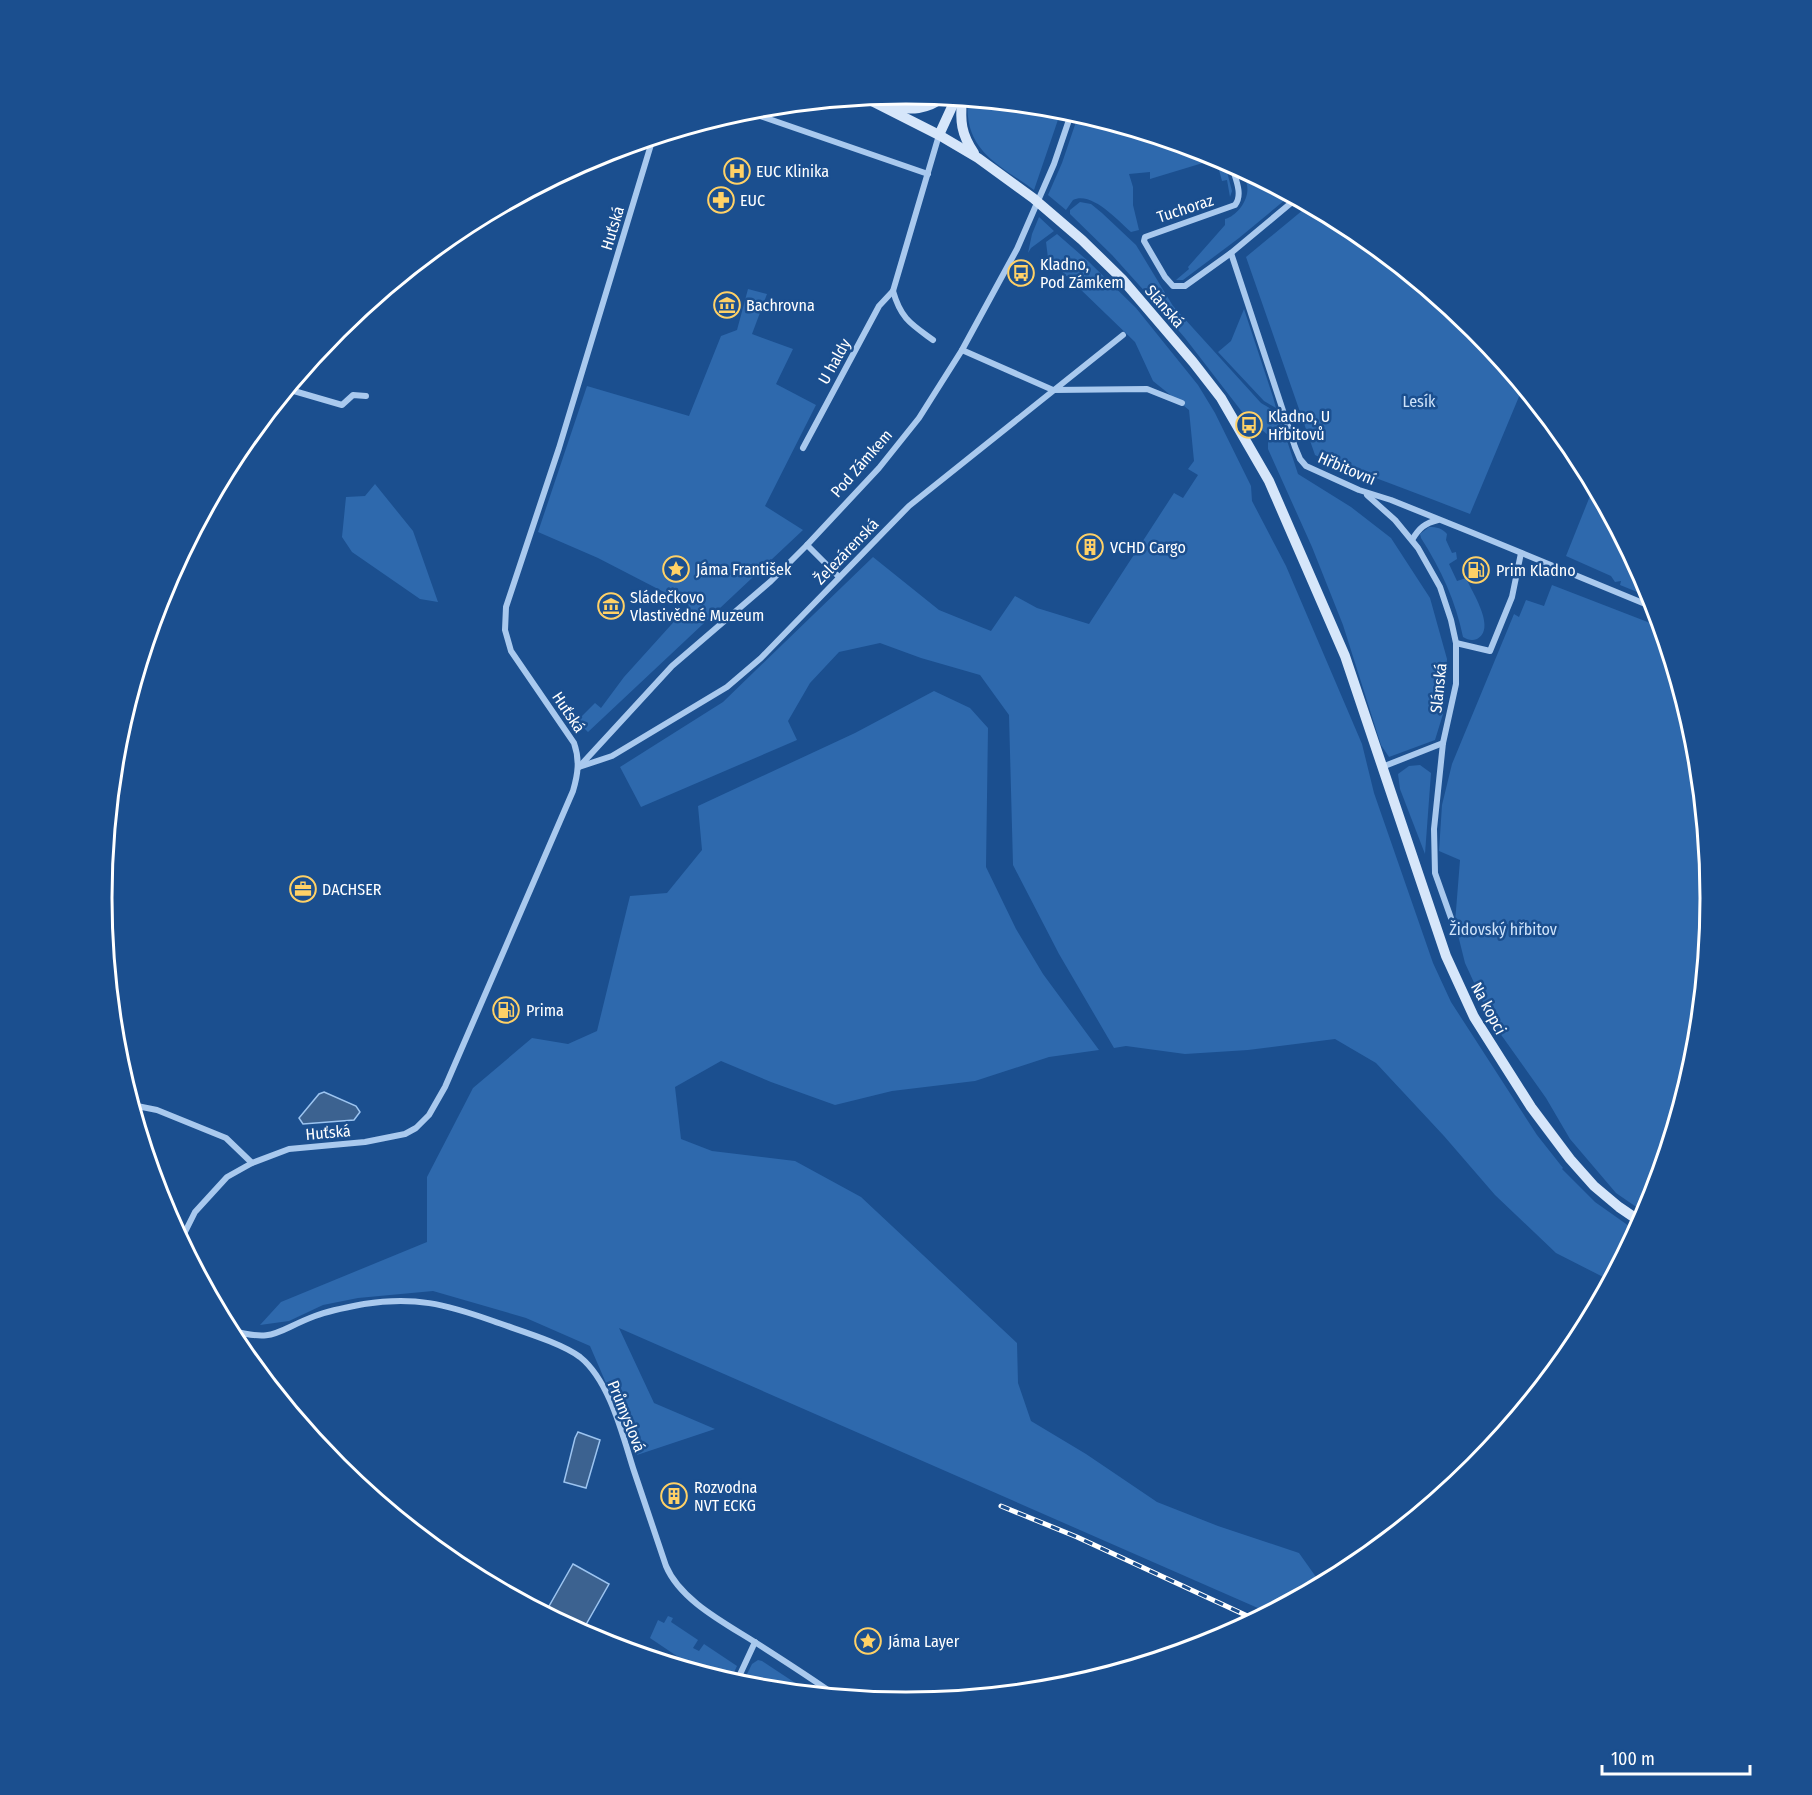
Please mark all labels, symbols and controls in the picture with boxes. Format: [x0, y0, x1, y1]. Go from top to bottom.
hospital icon: EUC Klinika [722, 156, 752, 186]
place label: EUC Klinika [756, 162, 829, 181]
pharmacy icon: EUC [706, 185, 736, 215]
street label: Tuchoraz [1155, 190, 1216, 226]
place label: EUC [740, 191, 765, 210]
street label: Huťská [597, 204, 628, 253]
place label: Kladno, Pod Zámkem [1040, 255, 1124, 292]
bus stop icon: Kladno, Pod Zámkem [1006, 258, 1036, 288]
street label: Slánská [1141, 281, 1188, 332]
museum icon: Bachrovna [712, 290, 742, 320]
place label: Bachrovna [746, 296, 815, 315]
street label: U haldy [814, 334, 855, 387]
park label: Lesík [1402, 392, 1436, 411]
place label: Kladno, U Hřbitovů [1268, 407, 1330, 444]
bus stop icon: Kladno, U Hřbitovů [1234, 410, 1264, 440]
street label: Pod Zámkem [827, 426, 896, 501]
street label: Hřbitovní [1315, 448, 1378, 489]
street label: Železárenská [810, 514, 883, 588]
building icon: VCHD Cargo [1075, 532, 1105, 562]
place label: VCHD Cargo [1110, 538, 1186, 557]
place icon: Jáma František [661, 554, 691, 584]
fuel station icon: Prim Kladno [1461, 555, 1491, 585]
place label: Jáma František [696, 560, 792, 579]
place label: Prim Kladno [1496, 561, 1576, 580]
place label: Sládečkovo Vlastivědné Muzeum [630, 588, 764, 625]
museum icon: Sládečkovo Vlastivědné Muzeum [596, 591, 626, 621]
street label: Slánská [1426, 662, 1451, 714]
street label: Huťská [548, 688, 589, 736]
office icon: DACHSER [288, 874, 318, 904]
place label: DACHSER [322, 880, 382, 899]
park label: Židovský hřbitov [1449, 919, 1557, 939]
street label: Na kopci [1467, 979, 1510, 1038]
fuel station icon: Prima [491, 995, 521, 1025]
place label: Prima [526, 1001, 564, 1020]
street label: Huťská [305, 1121, 352, 1144]
street label: Průmyslová [604, 1378, 650, 1455]
place label: Rozvodna NVT ECKG [694, 1478, 758, 1515]
building icon: Rozvodna NVT ECKG [659, 1481, 689, 1511]
place icon: Jáma Layer [853, 1626, 883, 1656]
place label: Jáma Layer [888, 1632, 960, 1651]
scale bar [1602, 1738, 1750, 1776]
text: 100 m [1611, 1748, 1655, 1770]

